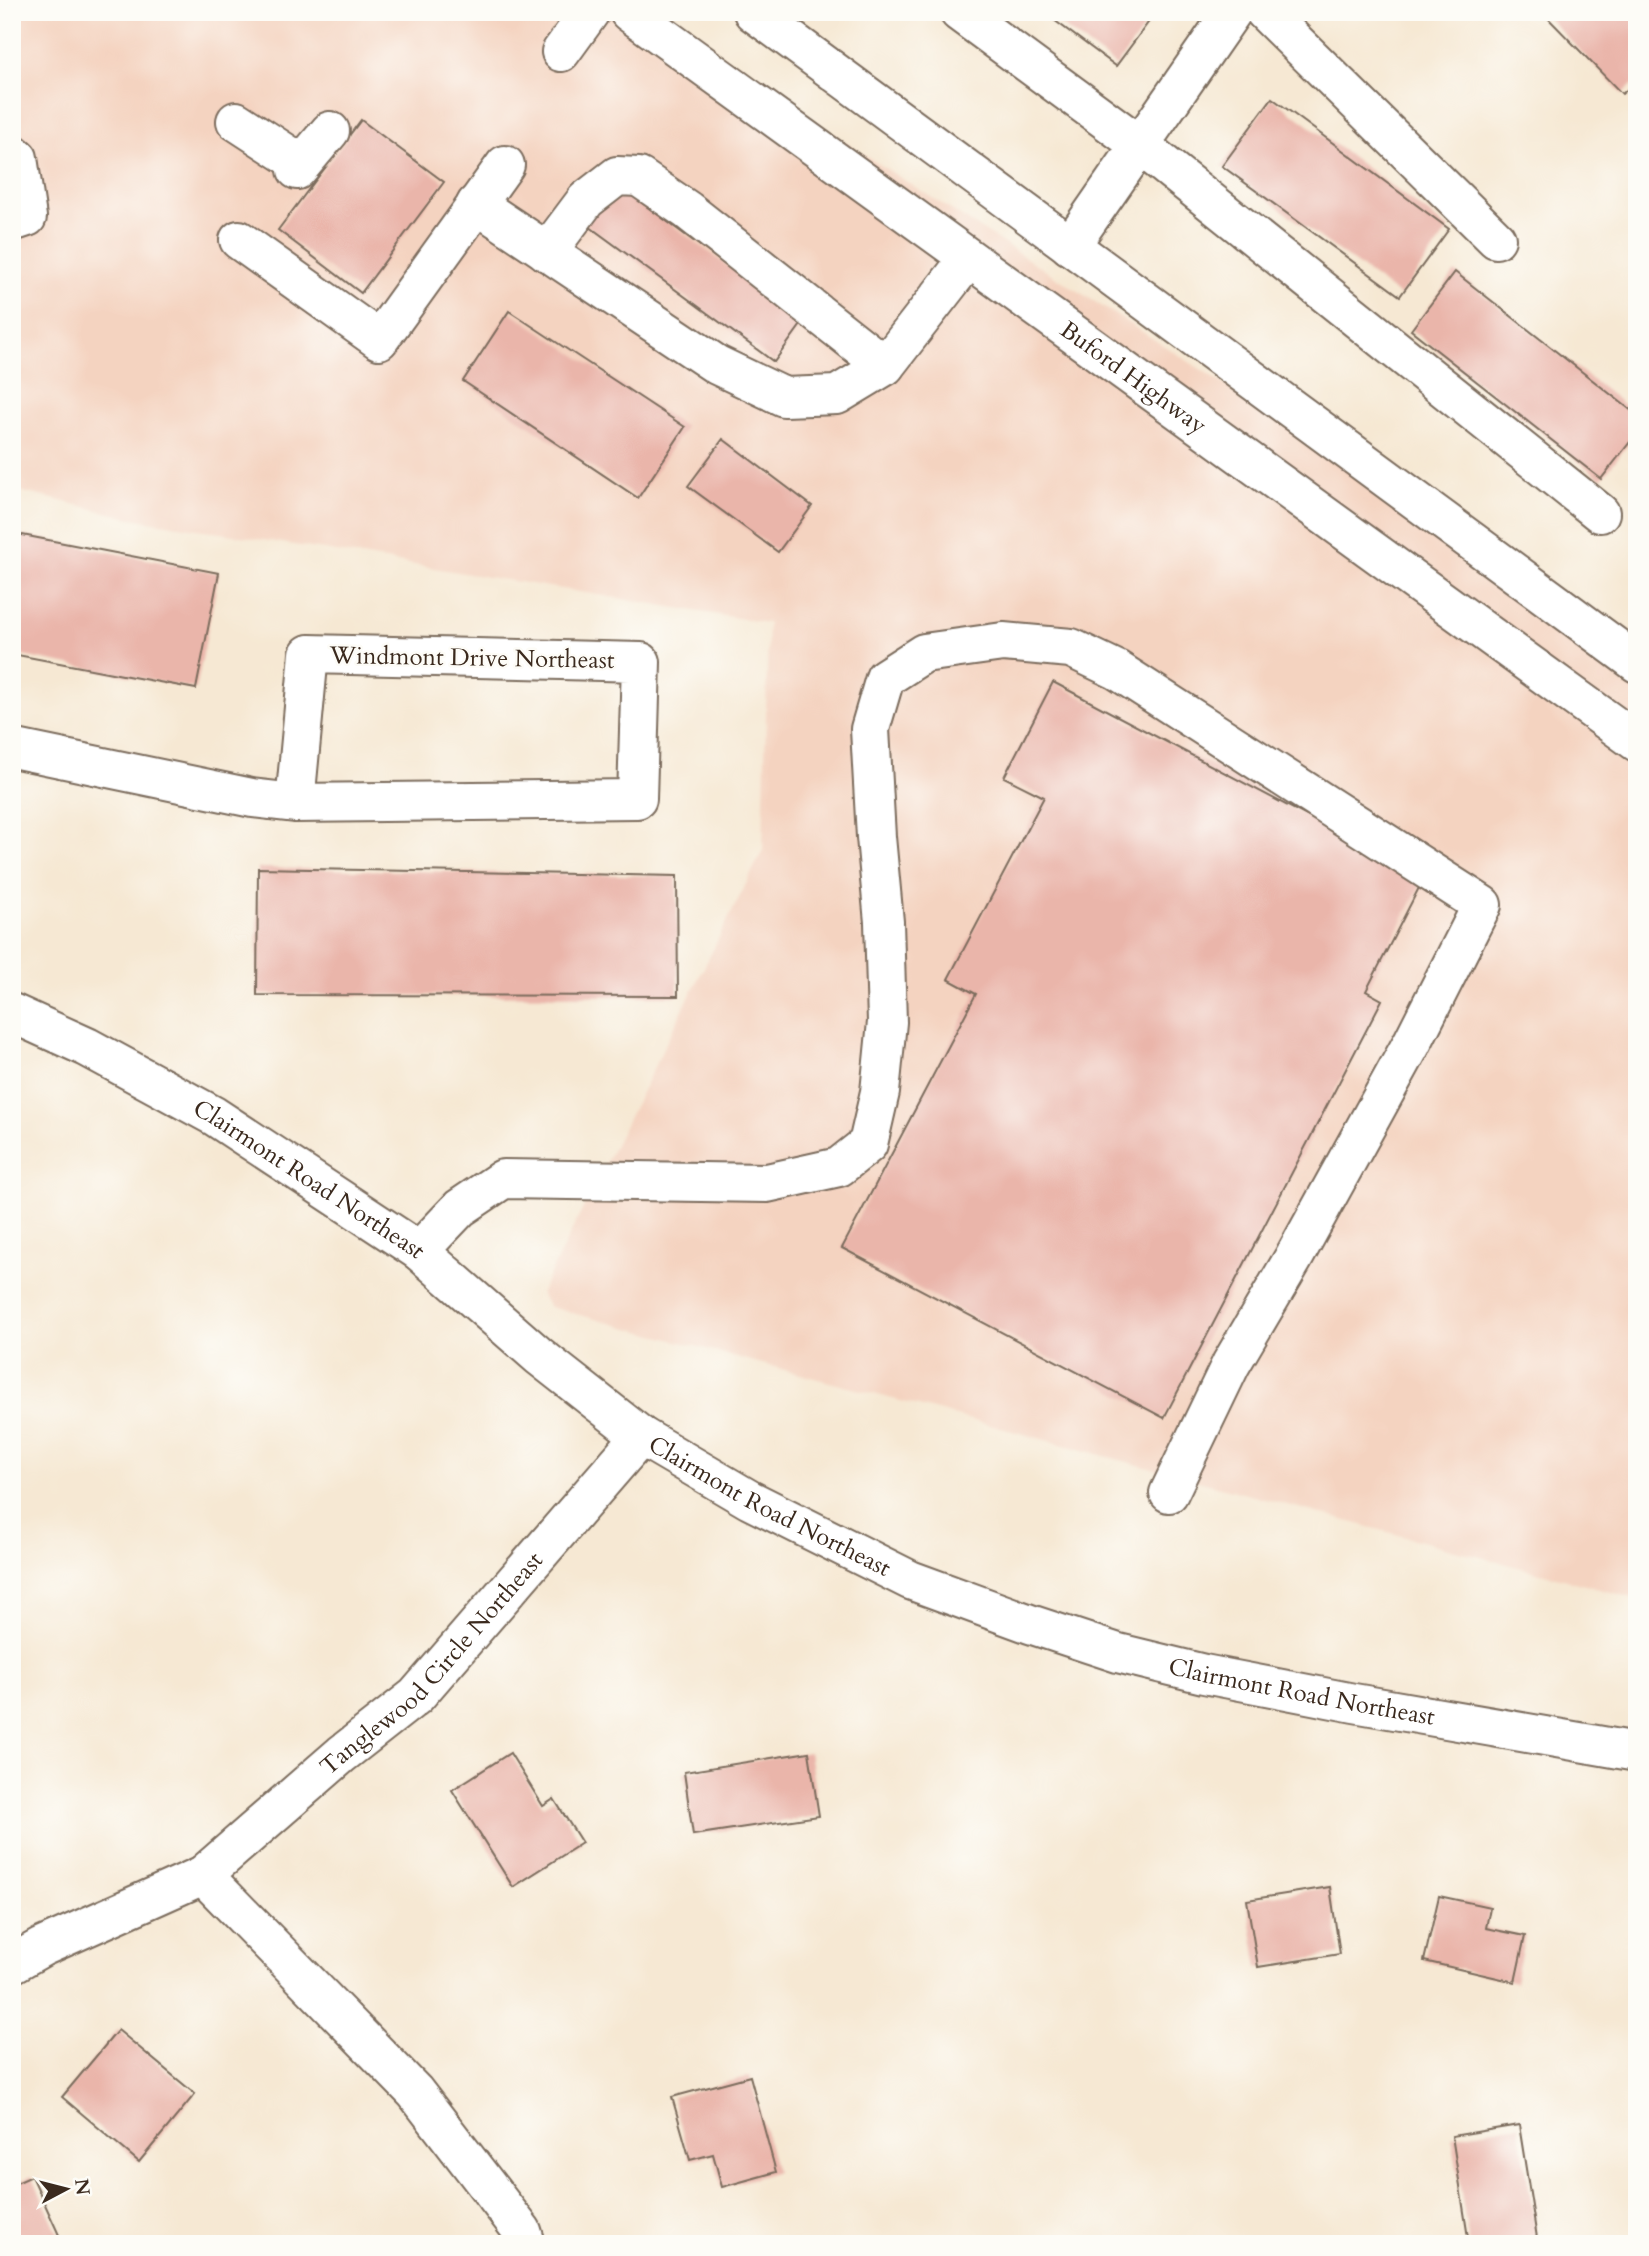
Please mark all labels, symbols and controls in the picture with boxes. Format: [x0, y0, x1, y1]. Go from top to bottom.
street label: Buford Highway [1054, 313, 1214, 442]
street label: Windmont Drive Northeast [328, 639, 615, 677]
street label: Clairmont Road Northeast [188, 1091, 433, 1266]
street label: Clairmont Road Northeast [642, 1428, 897, 1584]
street label: Tanglewood Circle Northeast [313, 1544, 550, 1783]
street label: Clairmont Road Northeast [1165, 1649, 1438, 1733]
north arrow [32, 2154, 102, 2224]
text: N [68, 2177, 96, 2197]

